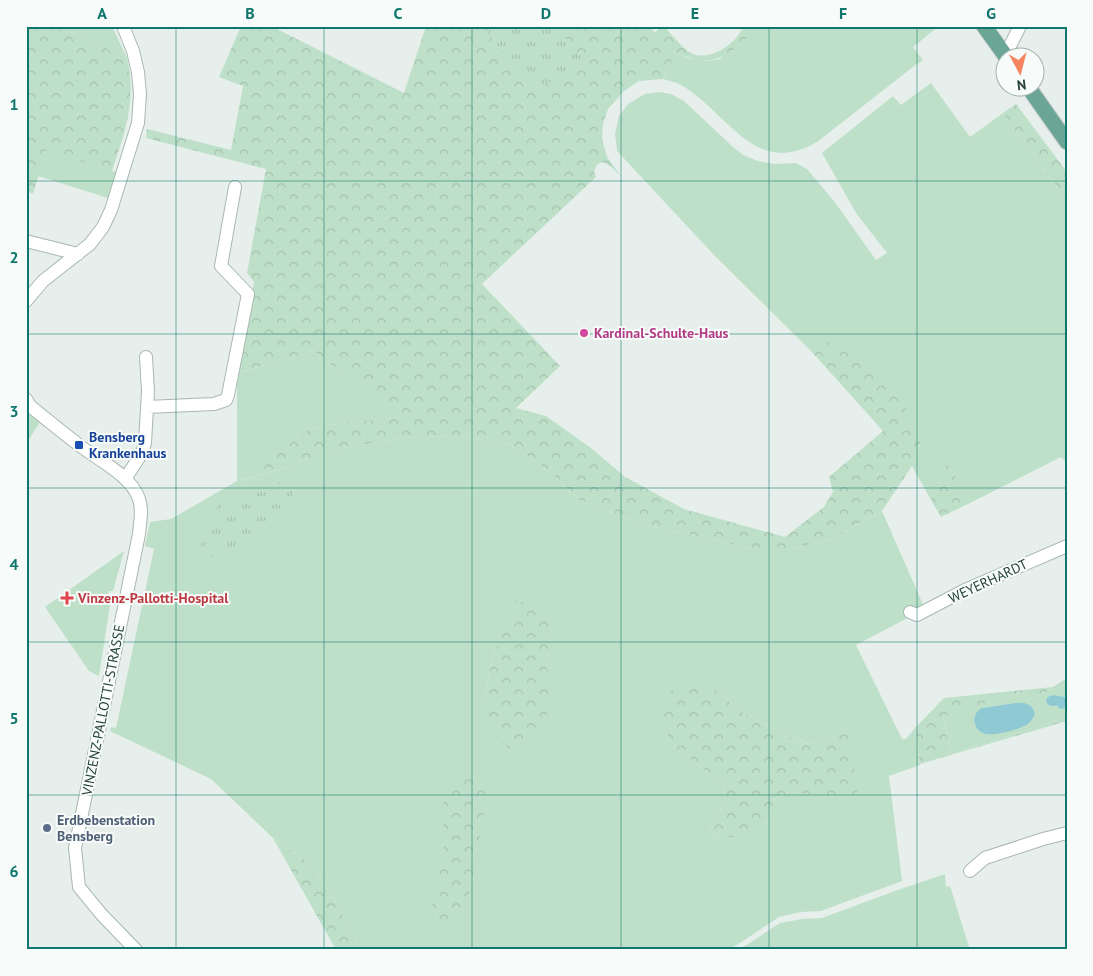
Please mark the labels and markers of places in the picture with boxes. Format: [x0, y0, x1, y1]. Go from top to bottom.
place label: Kardinal-Schulte-Haus [594, 324, 729, 342]
marker: Kardinal-Schulte-Haus [578, 327, 590, 339]
place label: Bensberg Krankenhaus [89, 428, 166, 462]
marker: Bensberg Krankenhaus [73, 439, 85, 451]
place label: Vinzenz-Pallotti-Hospital [77, 589, 229, 607]
marker: Vinzenz-Pallotti-Hospital [60, 591, 74, 605]
place label: Erdbebenstation Bensberg [57, 811, 155, 845]
marker: Erdbebenstation Bensberg [41, 822, 53, 834]

